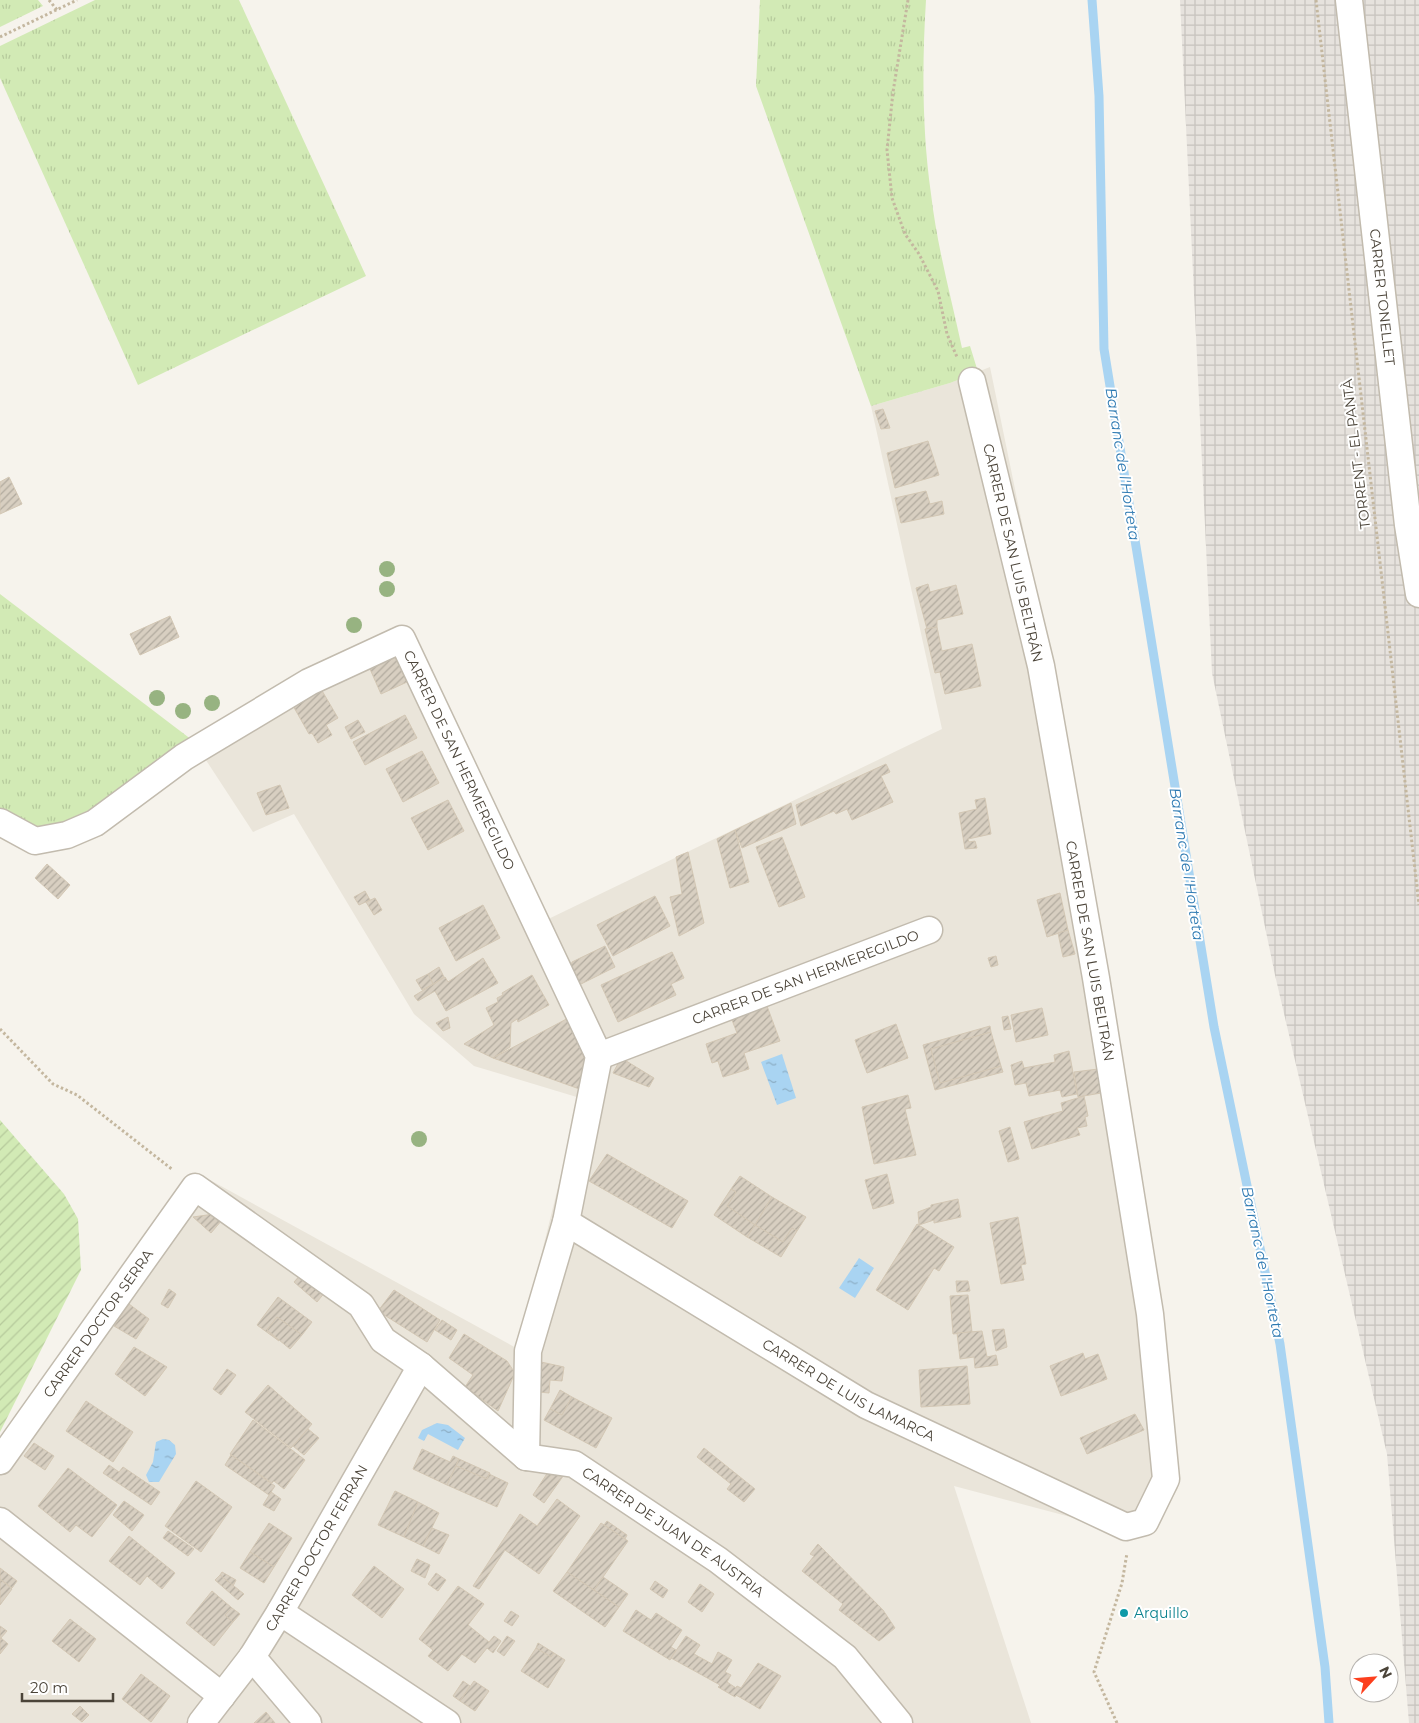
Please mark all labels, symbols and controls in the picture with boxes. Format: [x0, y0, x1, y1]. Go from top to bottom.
street label: CARRER TONELLET [1366, 228, 1399, 366]
street label: TORRENT - EL PANTÀ [1338, 377, 1374, 530]
water label: Barranc de l'Horteta [1102, 386, 1144, 542]
street label: CARRER DE SAN LUIS BELTRÁN [979, 442, 1047, 664]
street label: CARRER DE SAN HERMEREGILDO [400, 647, 519, 873]
water label: Barranc de l'Horteta [1166, 786, 1208, 942]
street label: CARRER DE SAN LUIS BELTRÁN [1062, 839, 1118, 1063]
street label: CARRER DE SAN HERMEREGILDO [690, 926, 922, 1029]
water label: Barranc de l'Horteta [1238, 1184, 1288, 1340]
street label: CARRER DOCTOR SERRA [39, 1245, 157, 1401]
street label: CARRER DE LUIS LAMARCA [759, 1335, 939, 1445]
street label: CARRER DOCTOR FERRAN [261, 1461, 372, 1635]
street label: CARRER DE JUAN DE AUSTRIA [579, 1463, 769, 1602]
place label: Arquillo [1134, 1604, 1189, 1622]
marker: Arquillo [1118, 1607, 1130, 1619]
north arrow [1349, 1653, 1399, 1703]
text: N [1375, 1663, 1396, 1681]
scale bar [22, 1670, 114, 1702]
text: 20 m [30, 1678, 68, 1697]

